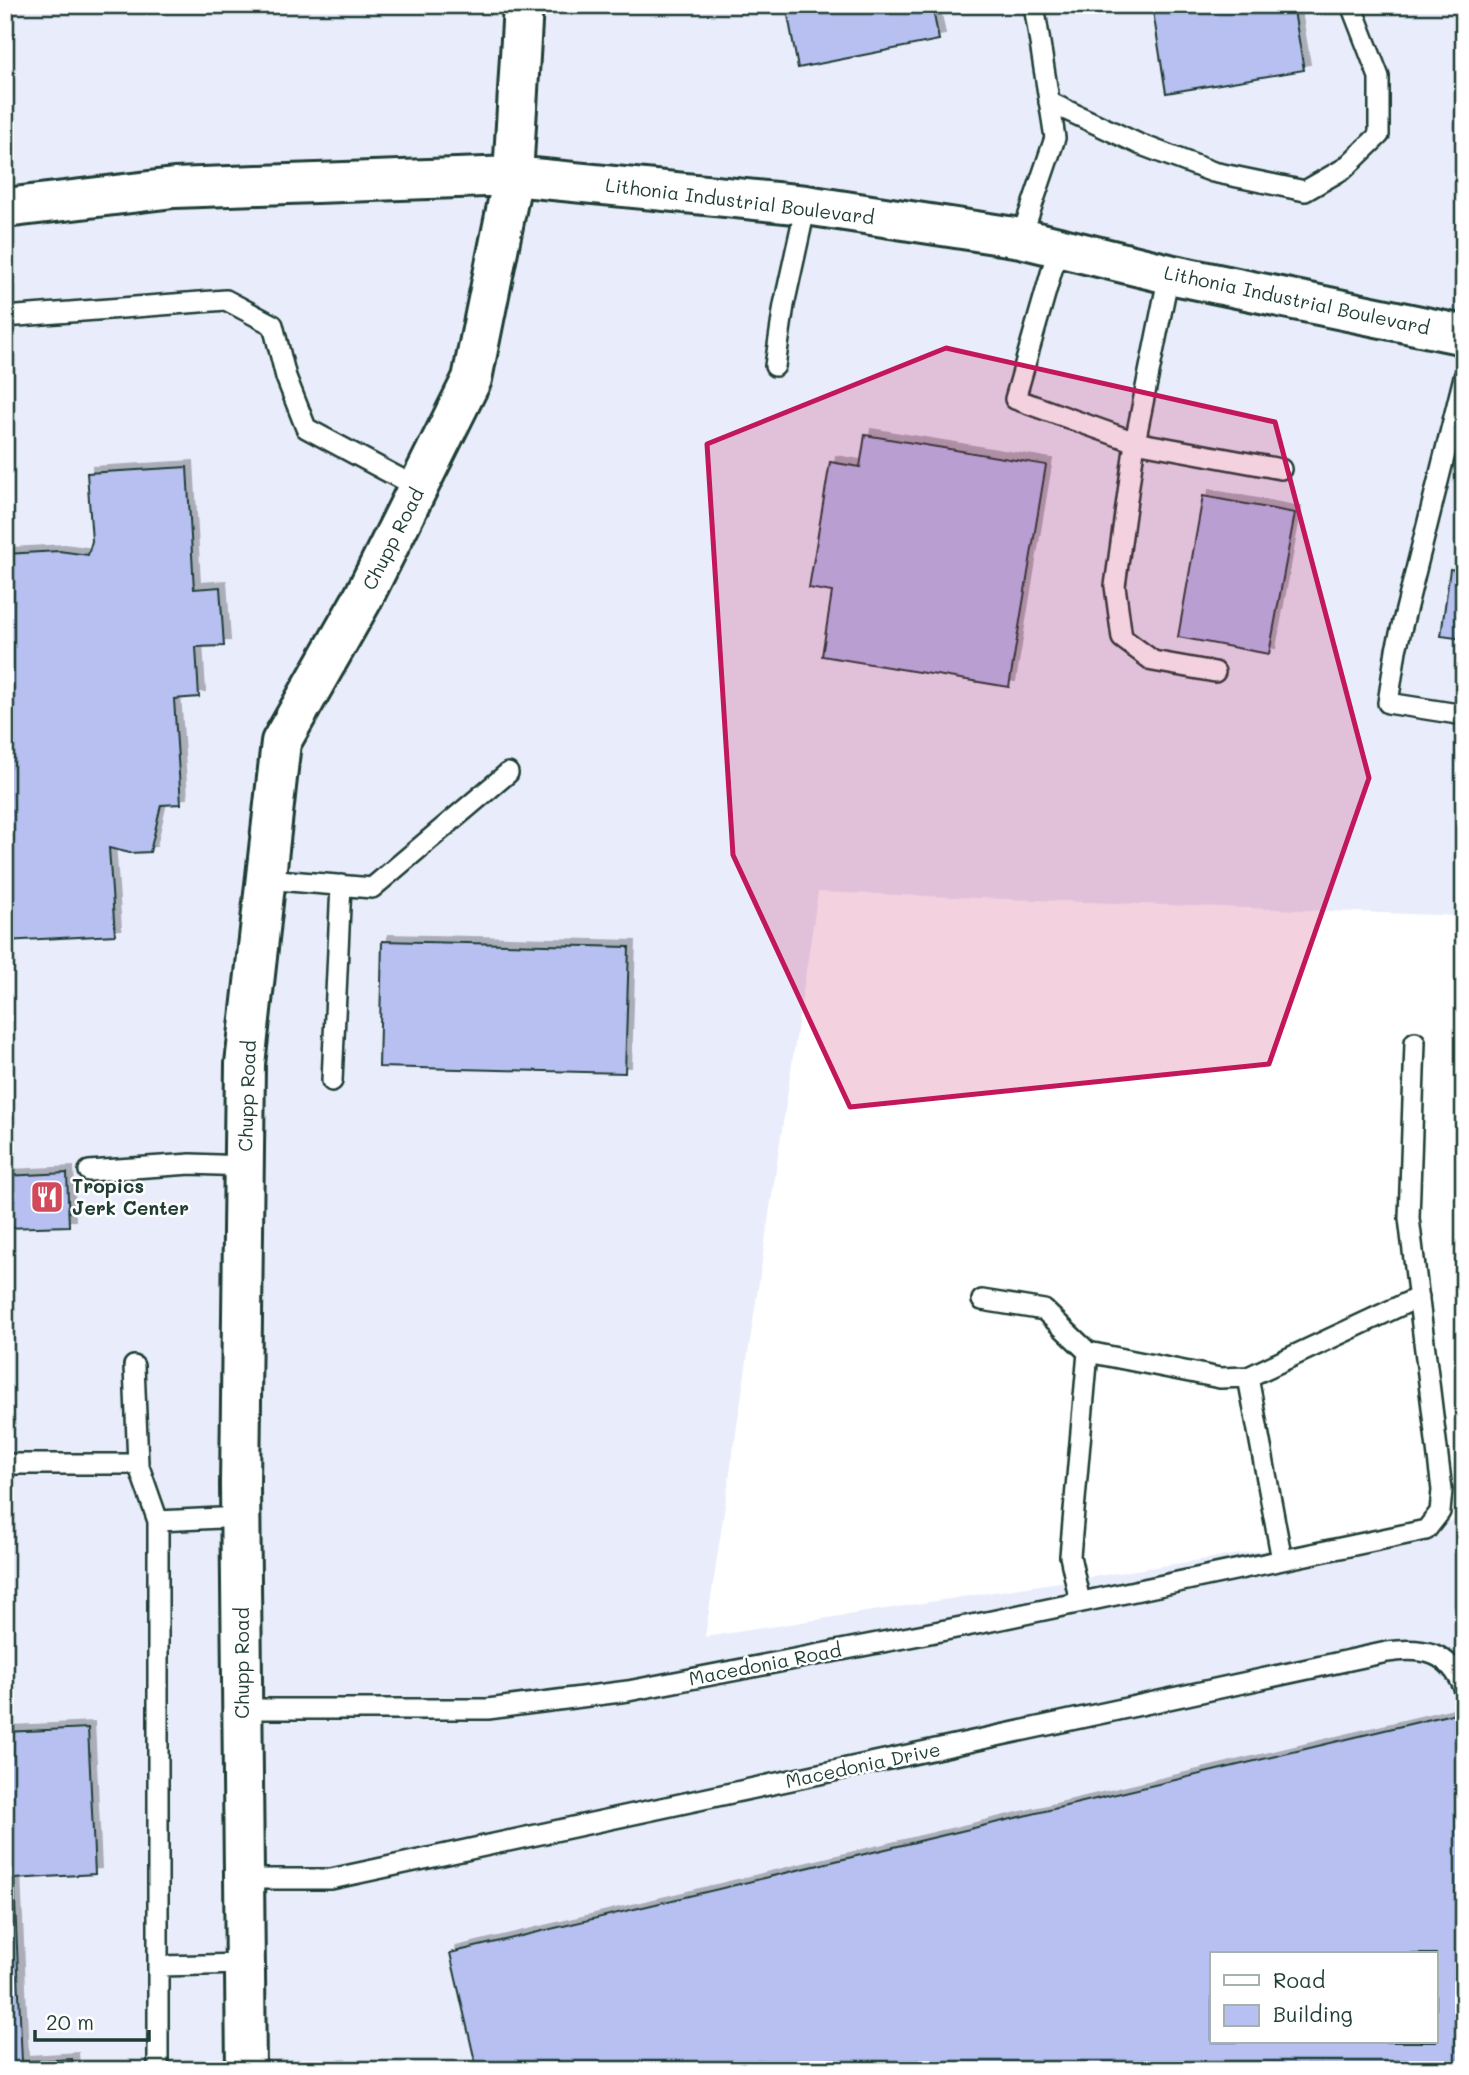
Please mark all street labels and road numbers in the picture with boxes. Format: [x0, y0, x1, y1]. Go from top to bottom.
street label: Lithonia Industrial Boulevard [604, 172, 876, 229]
street label: Lithonia Industrial Boulevard [1162, 259, 1432, 340]
street label: Chupp Road [356, 483, 429, 594]
street label: Chupp Road [232, 1040, 261, 1152]
street label: Chupp Road [229, 1607, 254, 1719]
street label: Macedonia Road [687, 1636, 843, 1691]
street label: Macedonia Drive [783, 1736, 943, 1793]

